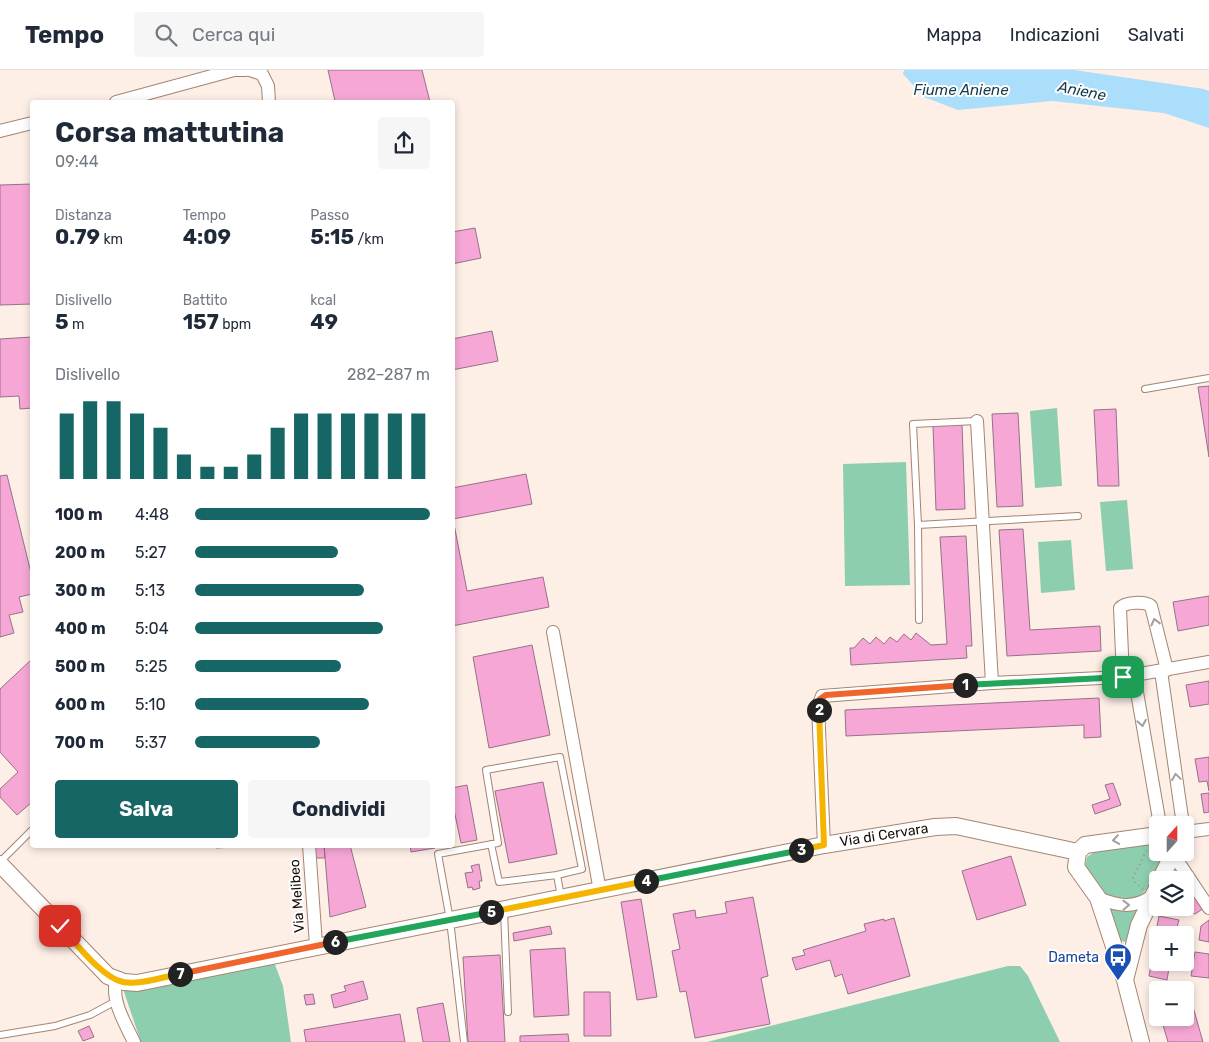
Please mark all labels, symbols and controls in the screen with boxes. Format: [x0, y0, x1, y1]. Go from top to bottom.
search box [134, 12, 484, 57]
text: Tempo [25, 21, 104, 49]
icon: search [152, 21, 180, 49]
text: Cerca qui [192, 23, 275, 46]
text: Mappa [926, 24, 982, 46]
text: Indicazioni [1010, 24, 1100, 46]
text: Salvati [1128, 24, 1184, 46]
water label: Aniene [1055, 77, 1108, 105]
water label: Fiume Aniene [913, 81, 1009, 99]
text: Corsa mattutina [55, 116, 284, 149]
button: share [378, 117, 430, 169]
text: 09:44 [55, 152, 99, 171]
text: Distanza [55, 207, 112, 224]
text: Tempo [183, 207, 226, 224]
text: Passo [310, 207, 349, 224]
text: 0.79 [55, 224, 100, 249]
text: 4:09 [183, 224, 231, 249]
text: 5:15 [310, 224, 354, 249]
text: km [100, 231, 123, 248]
text: /km [354, 231, 384, 248]
text: Dislivello [55, 292, 112, 309]
text: Battito [183, 292, 228, 309]
text: kcal [310, 292, 336, 309]
text: 5 [55, 309, 69, 334]
text: 157 [183, 309, 219, 334]
text: 49 [310, 309, 338, 334]
text: m [69, 316, 84, 333]
text: bpm [219, 316, 251, 333]
text: Dislivello [55, 365, 120, 384]
text: 282–287 m [347, 365, 430, 384]
text: 100 m [55, 505, 103, 524]
text: 4:48 [135, 505, 169, 524]
text: 200 m [55, 543, 105, 562]
text: 5:27 [135, 543, 166, 562]
text: 300 m [55, 581, 105, 600]
text: 5:13 [135, 581, 165, 600]
one-way arrow [1150, 618, 1161, 627]
text: 400 m [55, 619, 106, 638]
text: 5:04 [135, 619, 169, 638]
pin [1102, 656, 1144, 698]
text: 500 m [55, 657, 105, 676]
text: 5:25 [135, 657, 168, 676]
icon: arrive [1109, 663, 1137, 691]
pin: 1 [952, 672, 978, 698]
text: 1 [962, 677, 969, 694]
text: 600 m [55, 695, 105, 714]
text: 5:10 [135, 695, 166, 714]
pin: 2 [806, 698, 832, 722]
text: 2 [815, 702, 824, 719]
one-way arrow [1137, 719, 1147, 728]
text: 700 m [55, 733, 104, 752]
text: 5:37 [135, 733, 166, 752]
one-way arrow [1171, 772, 1182, 780]
button: Salva [55, 780, 238, 838]
button: Condividi [248, 780, 430, 838]
north arrow [1149, 816, 1194, 861]
map controls [1149, 816, 1194, 1026]
street label: Via di Cervara [838, 820, 930, 850]
one-way arrow [1112, 834, 1120, 845]
pin: 3 [788, 838, 814, 862]
text: 3 [797, 842, 806, 859]
street label: Via Melibeo [286, 859, 308, 933]
pin: 4 [634, 868, 658, 894]
button: layers [1149, 871, 1194, 916]
text: 4 [642, 873, 651, 890]
pin: 5 [478, 900, 504, 924]
one-way arrow [1122, 900, 1130, 910]
text: 5 [487, 904, 496, 921]
pin [39, 905, 81, 947]
icon: check [46, 912, 74, 940]
button: + [1149, 926, 1194, 971]
pin: 6 [322, 930, 348, 954]
text: 6 [331, 934, 340, 951]
bus stop icon: Dameta [1103, 942, 1133, 981]
place label: Dameta [1048, 949, 1099, 966]
pin: 7 [168, 962, 192, 986]
text: 7 [176, 966, 185, 983]
button: − [1149, 981, 1194, 1026]

